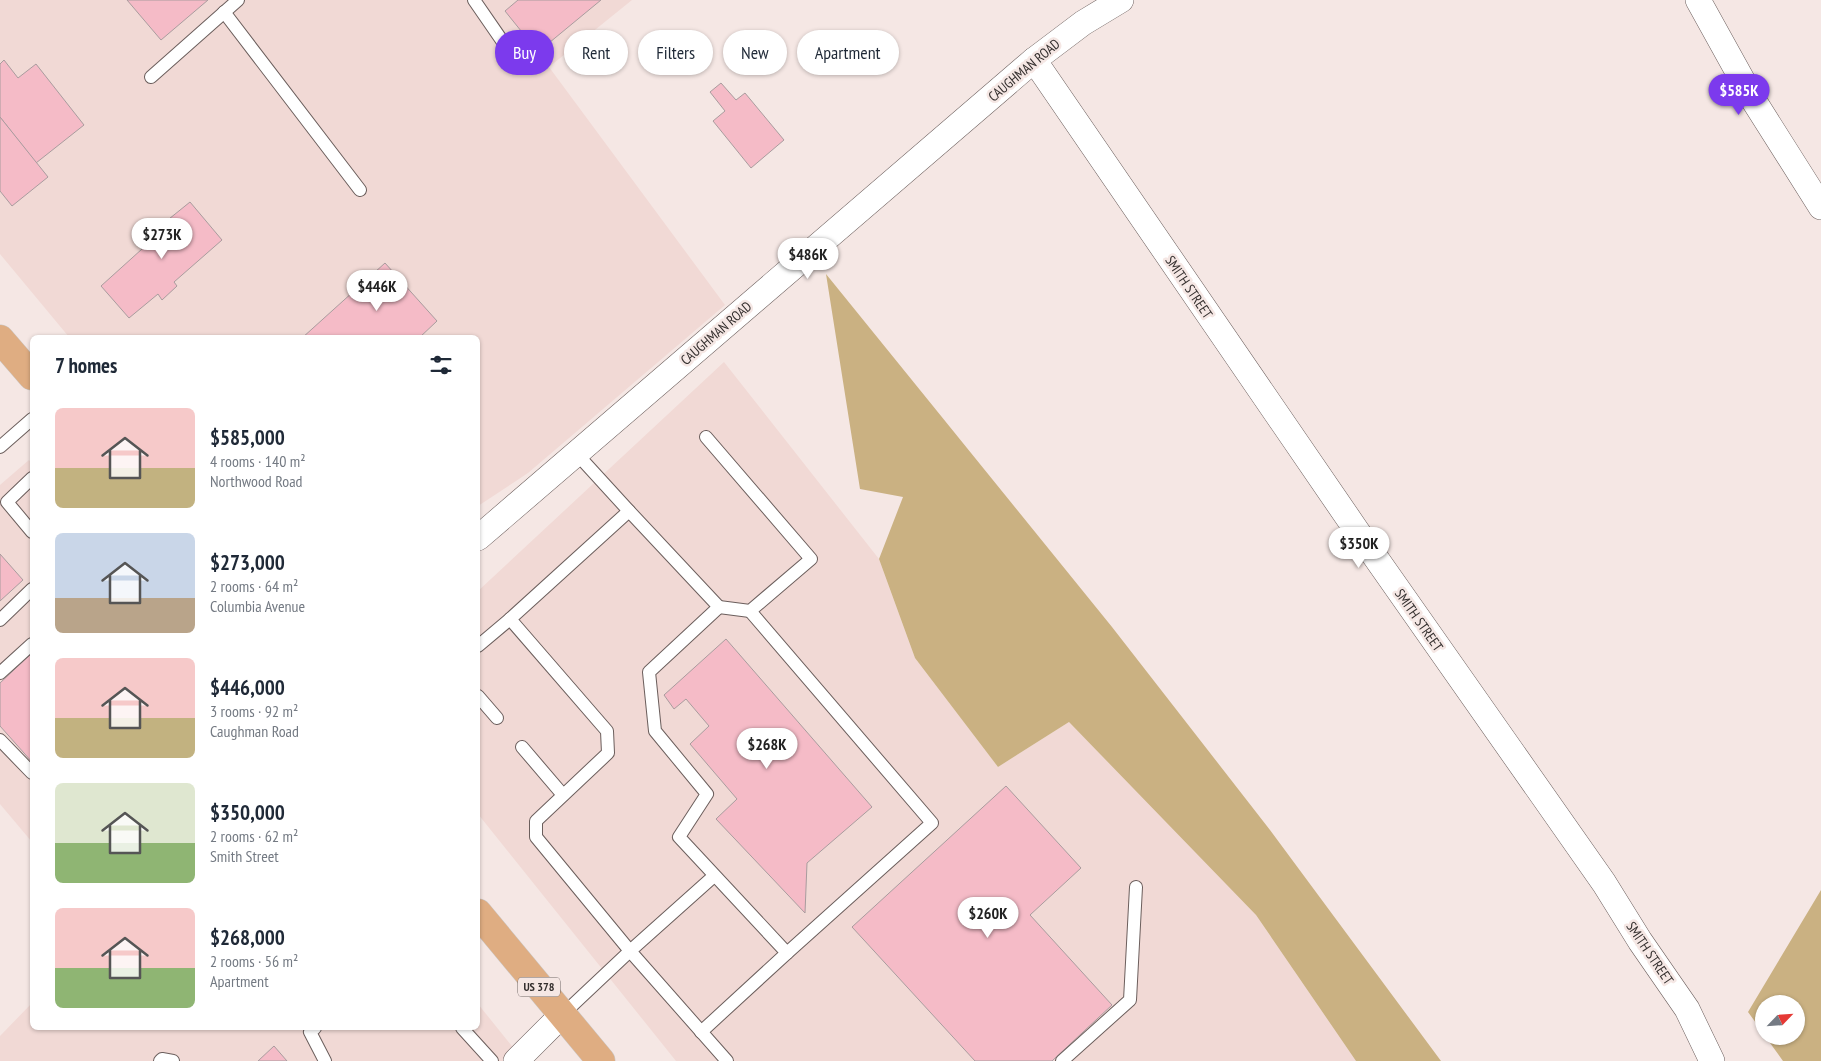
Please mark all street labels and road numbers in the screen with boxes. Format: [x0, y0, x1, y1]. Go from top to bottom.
street label: CAUGHMAN ROAD [984, 35, 1064, 105]
street label: SMITH STREET [1161, 252, 1217, 323]
street label: CAUGHMAN ROAD [677, 297, 755, 369]
street label: SMITH STREET [1391, 585, 1447, 655]
street label: SMITH STREET [1622, 918, 1678, 989]
road number: US 378 [518, 978, 560, 996]

